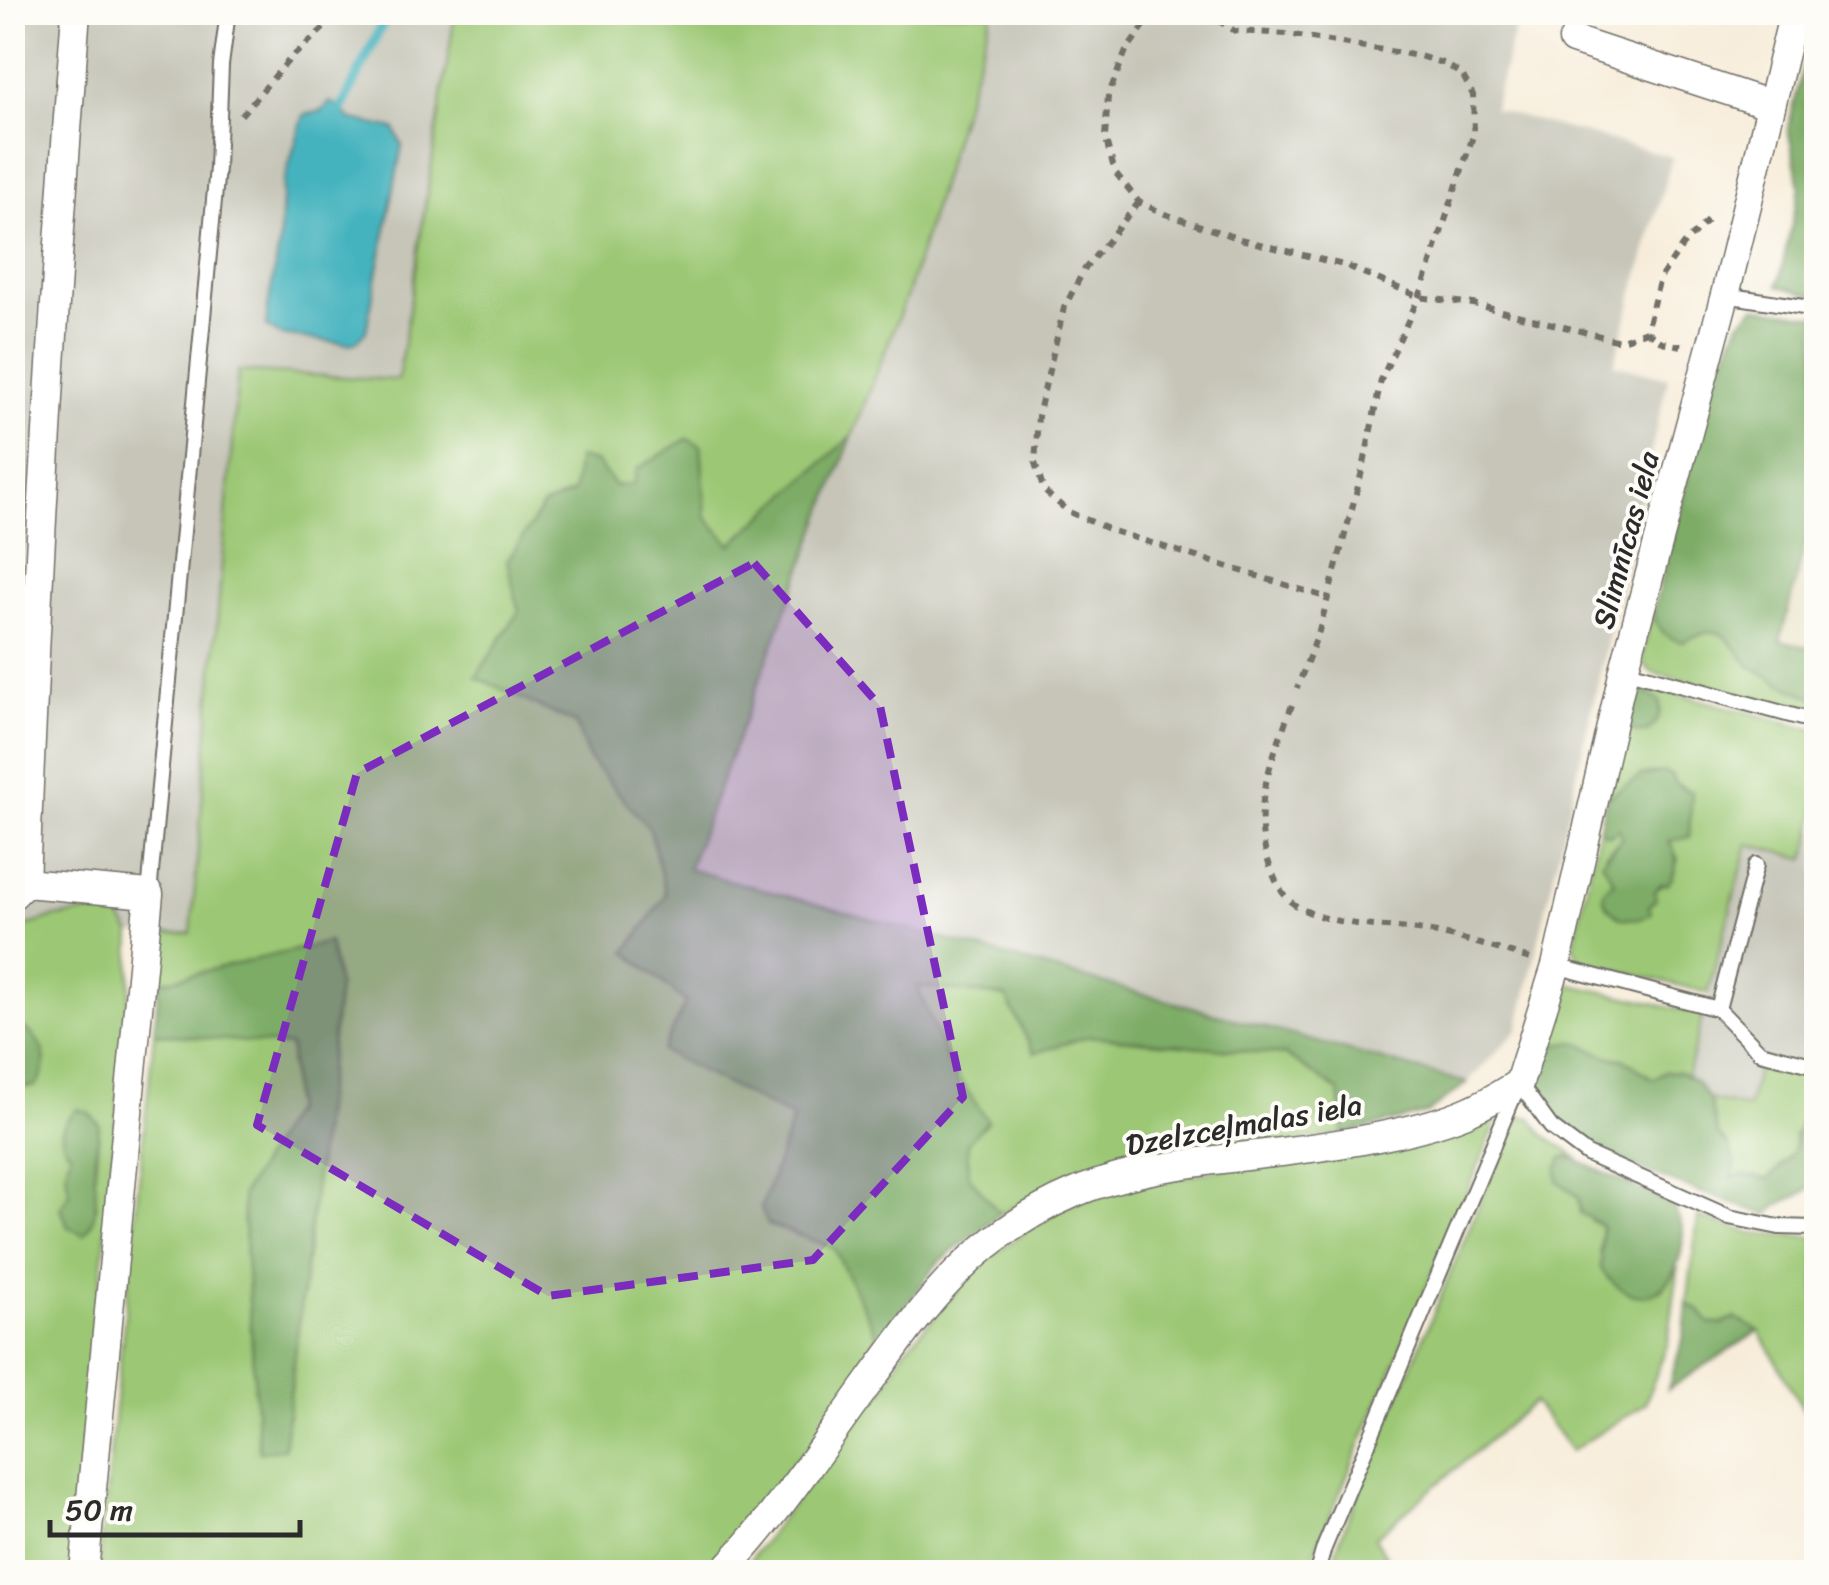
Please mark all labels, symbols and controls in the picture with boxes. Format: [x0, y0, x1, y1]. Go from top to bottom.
street label: Slimnīcas iela [1576, 444, 1676, 635]
street label: Dzelzceļmalas iela [1122, 1078, 1366, 1172]
scale bar [50, 1475, 300, 1537]
text: 50 m [65, 1483, 133, 1537]

